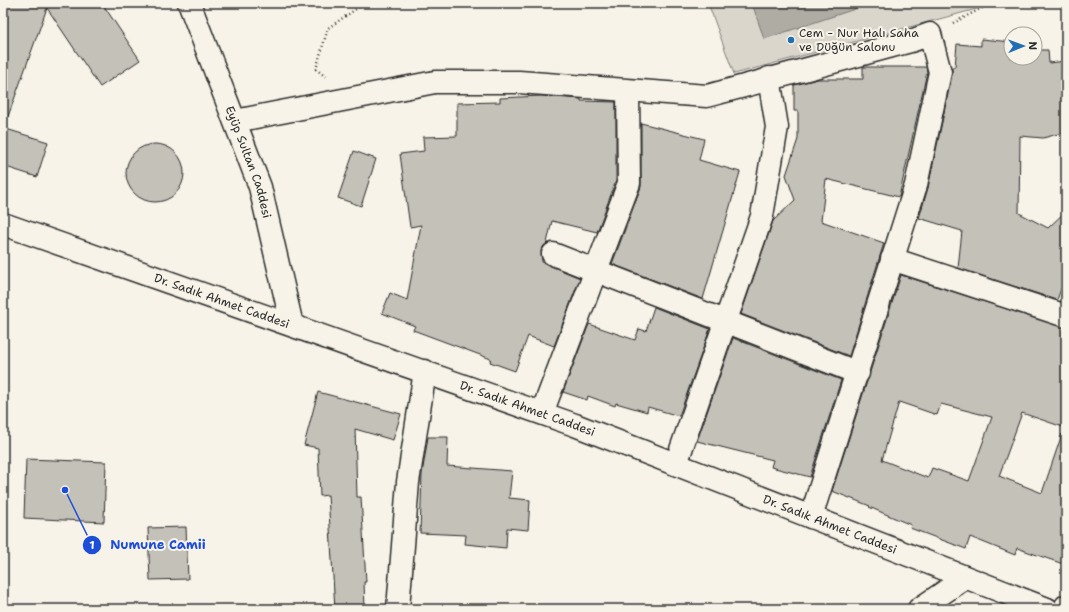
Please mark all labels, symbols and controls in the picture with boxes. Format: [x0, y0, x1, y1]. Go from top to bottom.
place label: Cem - Nur Halı Saha ve Düğün Salonu [799, 25, 919, 55]
north arrow [1003, 26, 1043, 66]
marker: Cem - Nur Halı Saha ve Düğün Salonu [786, 35, 796, 45]
text: N [1025, 41, 1040, 51]
street label: Eyüp Sultan Caddesi [222, 104, 275, 220]
street label: Dr. Sadık Ahmet Caddesi [152, 270, 292, 332]
street label: Dr. Sadık Ahmet Caddesi [458, 377, 597, 440]
street label: Dr. Sadık Ahmet Caddesi [761, 491, 899, 558]
callout: Numune Camii [82, 532, 213, 557]
text: Numune Camii [110, 536, 206, 553]
text: 1 [89, 537, 95, 553]

